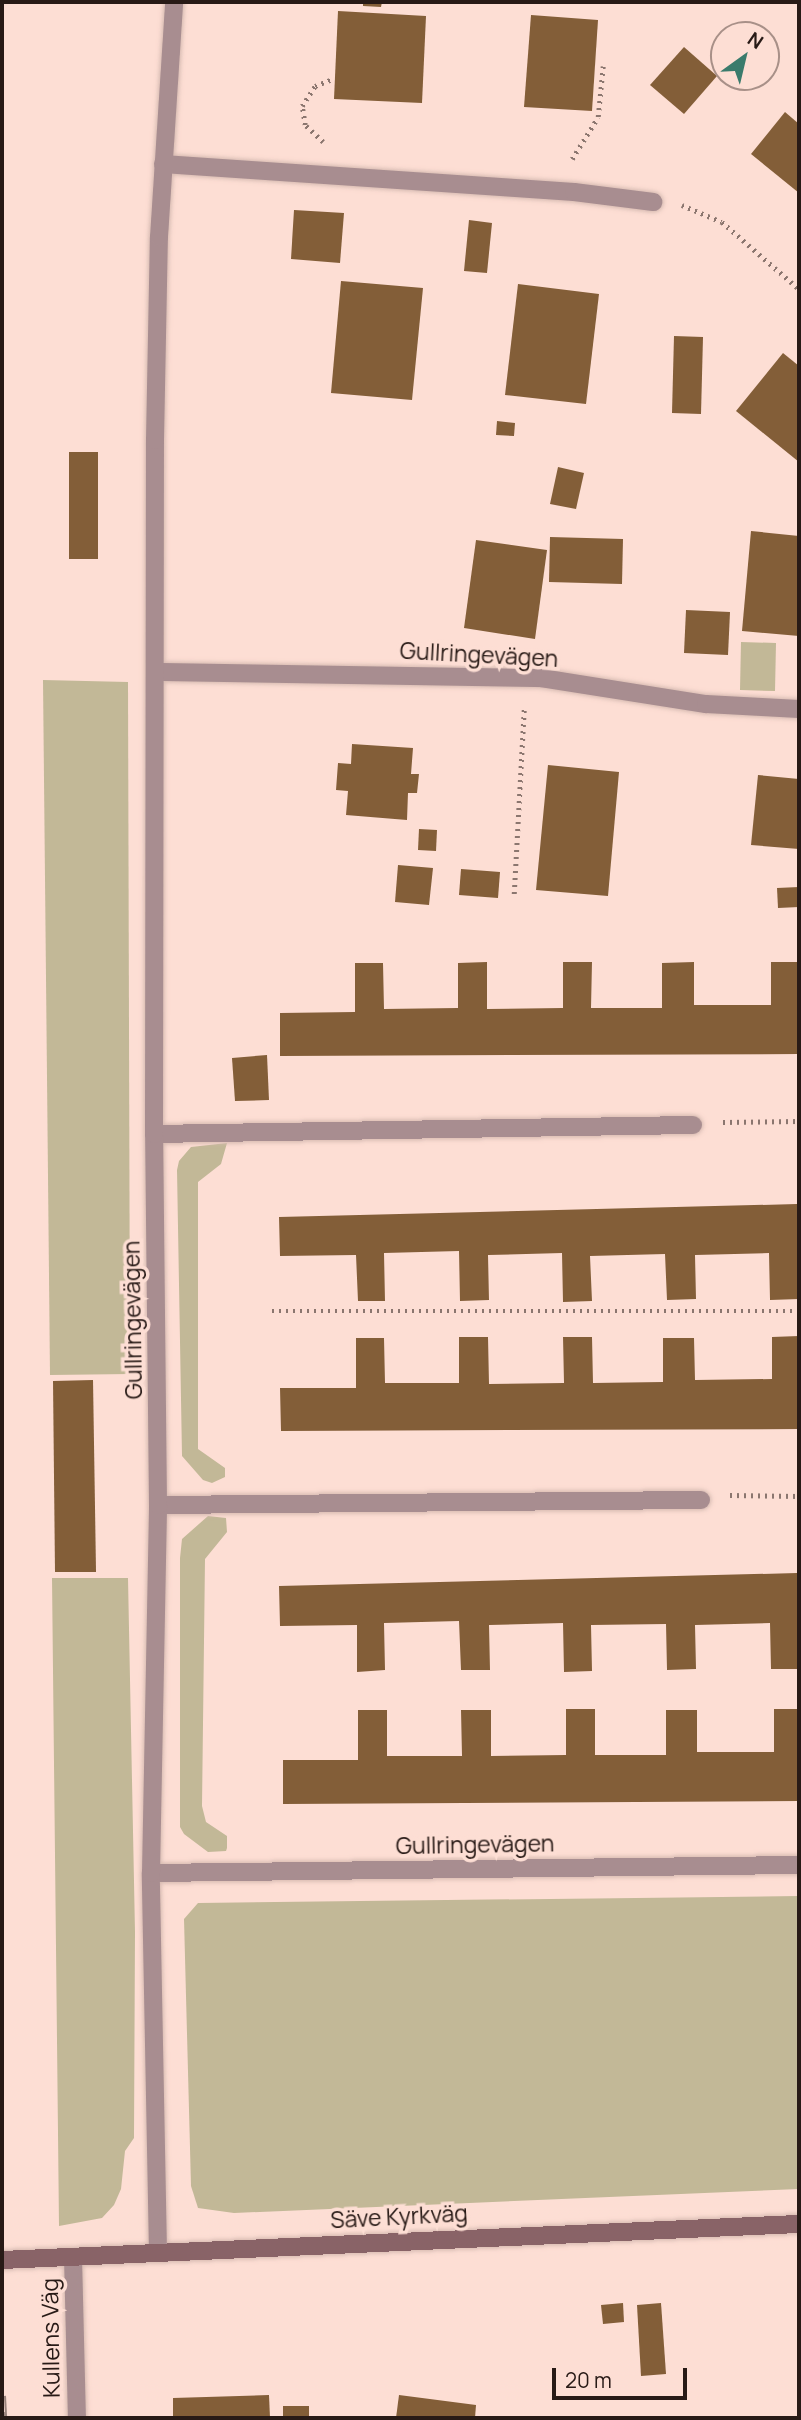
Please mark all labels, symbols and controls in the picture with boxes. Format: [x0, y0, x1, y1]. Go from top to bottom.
north arrow [710, 21, 780, 91]
text: N [743, 26, 769, 55]
street label: Gullringevägen [399, 636, 559, 672]
street label: Gullringevägen [117, 1240, 147, 1400]
street label: Gullringevägen [395, 1829, 555, 1859]
street label: Säve Kyrkväg [330, 2199, 468, 2233]
street label: Kullens Väg [35, 2278, 65, 2398]
scale bar [556, 2354, 691, 2398]
text: 20 m [565, 2366, 612, 2394]

